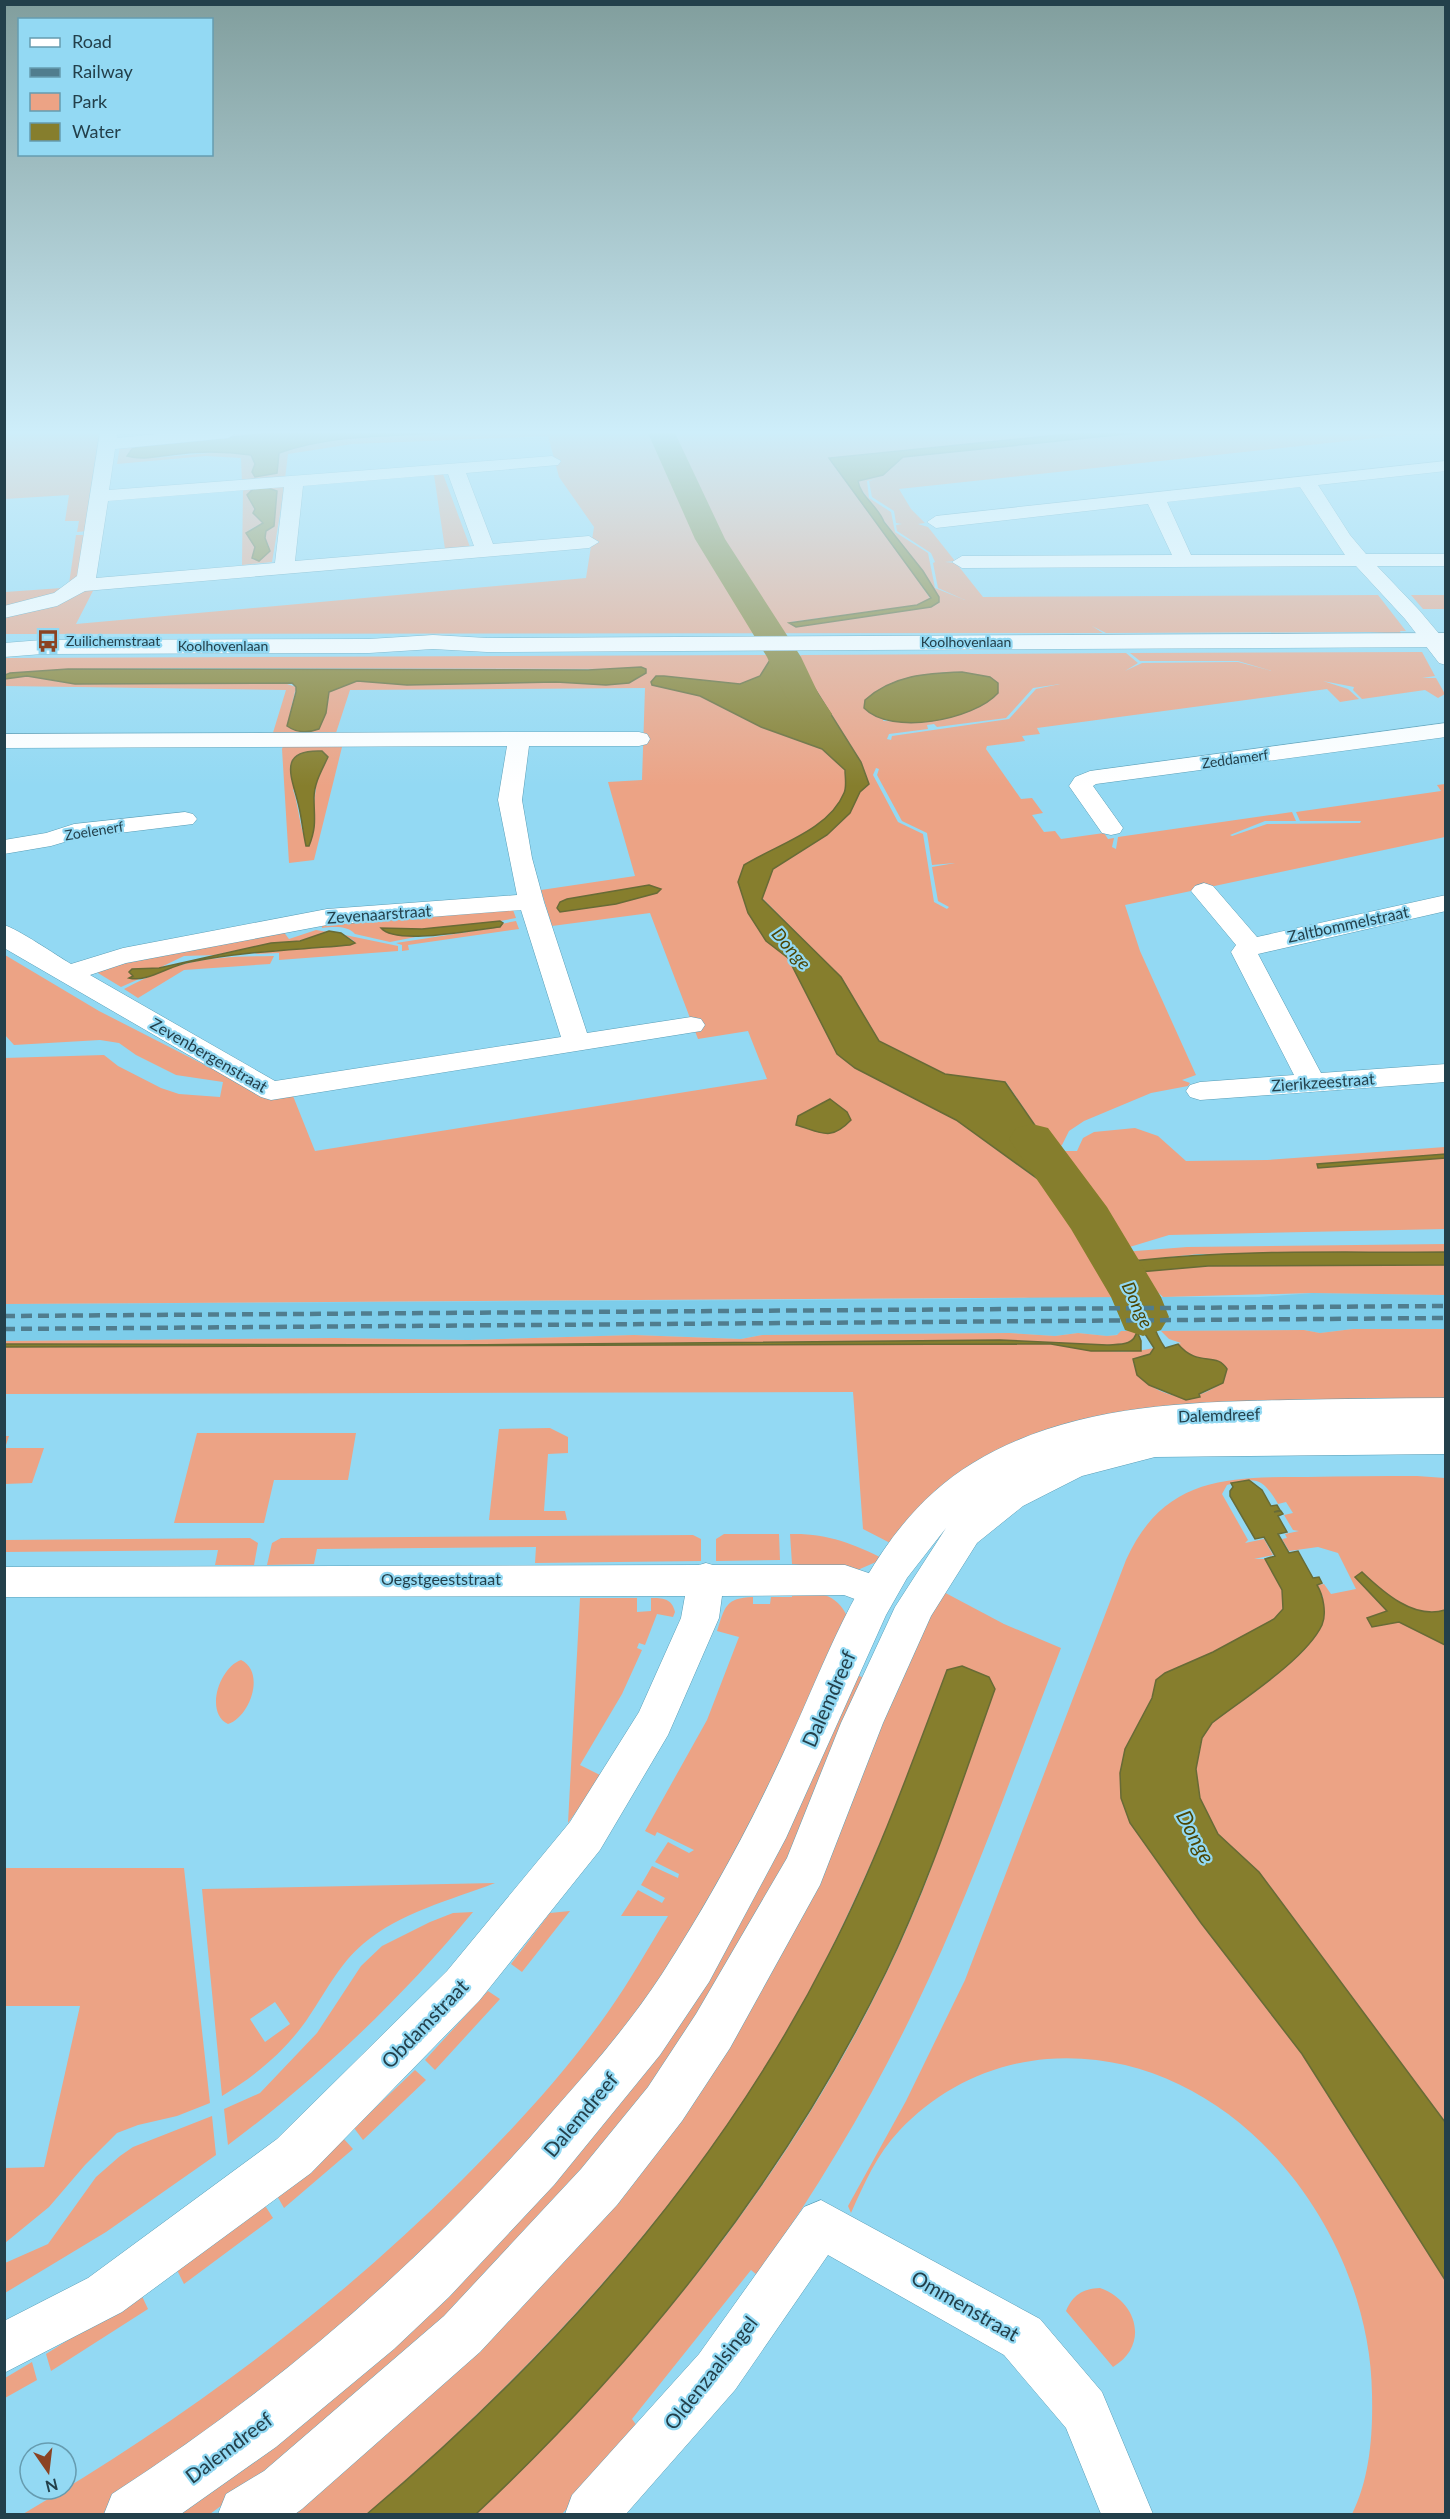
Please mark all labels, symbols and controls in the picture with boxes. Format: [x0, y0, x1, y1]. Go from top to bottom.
legend [18, 18, 213, 156]
text: Road [72, 30, 112, 52]
text: Railway [72, 60, 133, 82]
text: Park [72, 90, 108, 112]
text: Water [72, 120, 121, 142]
bus stop icon: Zuilichemstraat [35, 628, 61, 654]
place label: Zuilichemstraat [66, 632, 160, 649]
street label: Koolhovenlaan [921, 633, 1011, 650]
street label: Koolhovenlaan [178, 637, 268, 654]
street label: Zeddamerf [1201, 745, 1269, 772]
street label: Zoelenerf [63, 817, 125, 844]
street label: Zevenaarstraat [326, 900, 432, 927]
street label: Zaltbommelstraat [1286, 901, 1411, 946]
water label: Donge [767, 923, 816, 974]
street label: Zevenbergenstraat [148, 1013, 271, 1096]
street label: Zierikzeestraat [1271, 1068, 1376, 1095]
water label: Donge [1118, 1278, 1158, 1331]
street label: Dalemdreef [1178, 1404, 1261, 1425]
street label: Oegstgeeststraat [381, 1569, 501, 1588]
street label: Dalemdreef [796, 1647, 860, 1750]
water label: Donge [1172, 1805, 1221, 1867]
street label: Obdamstraat [376, 1974, 473, 2073]
street label: Dalemdreef [538, 2067, 622, 2161]
street label: Ommenstraat [907, 2265, 1024, 2346]
street label: Oldenzaalsingel [659, 2311, 762, 2434]
street label: Dalemdreef [180, 2407, 277, 2488]
north arrow [18, 2441, 78, 2501]
text: N [43, 2475, 60, 2497]

